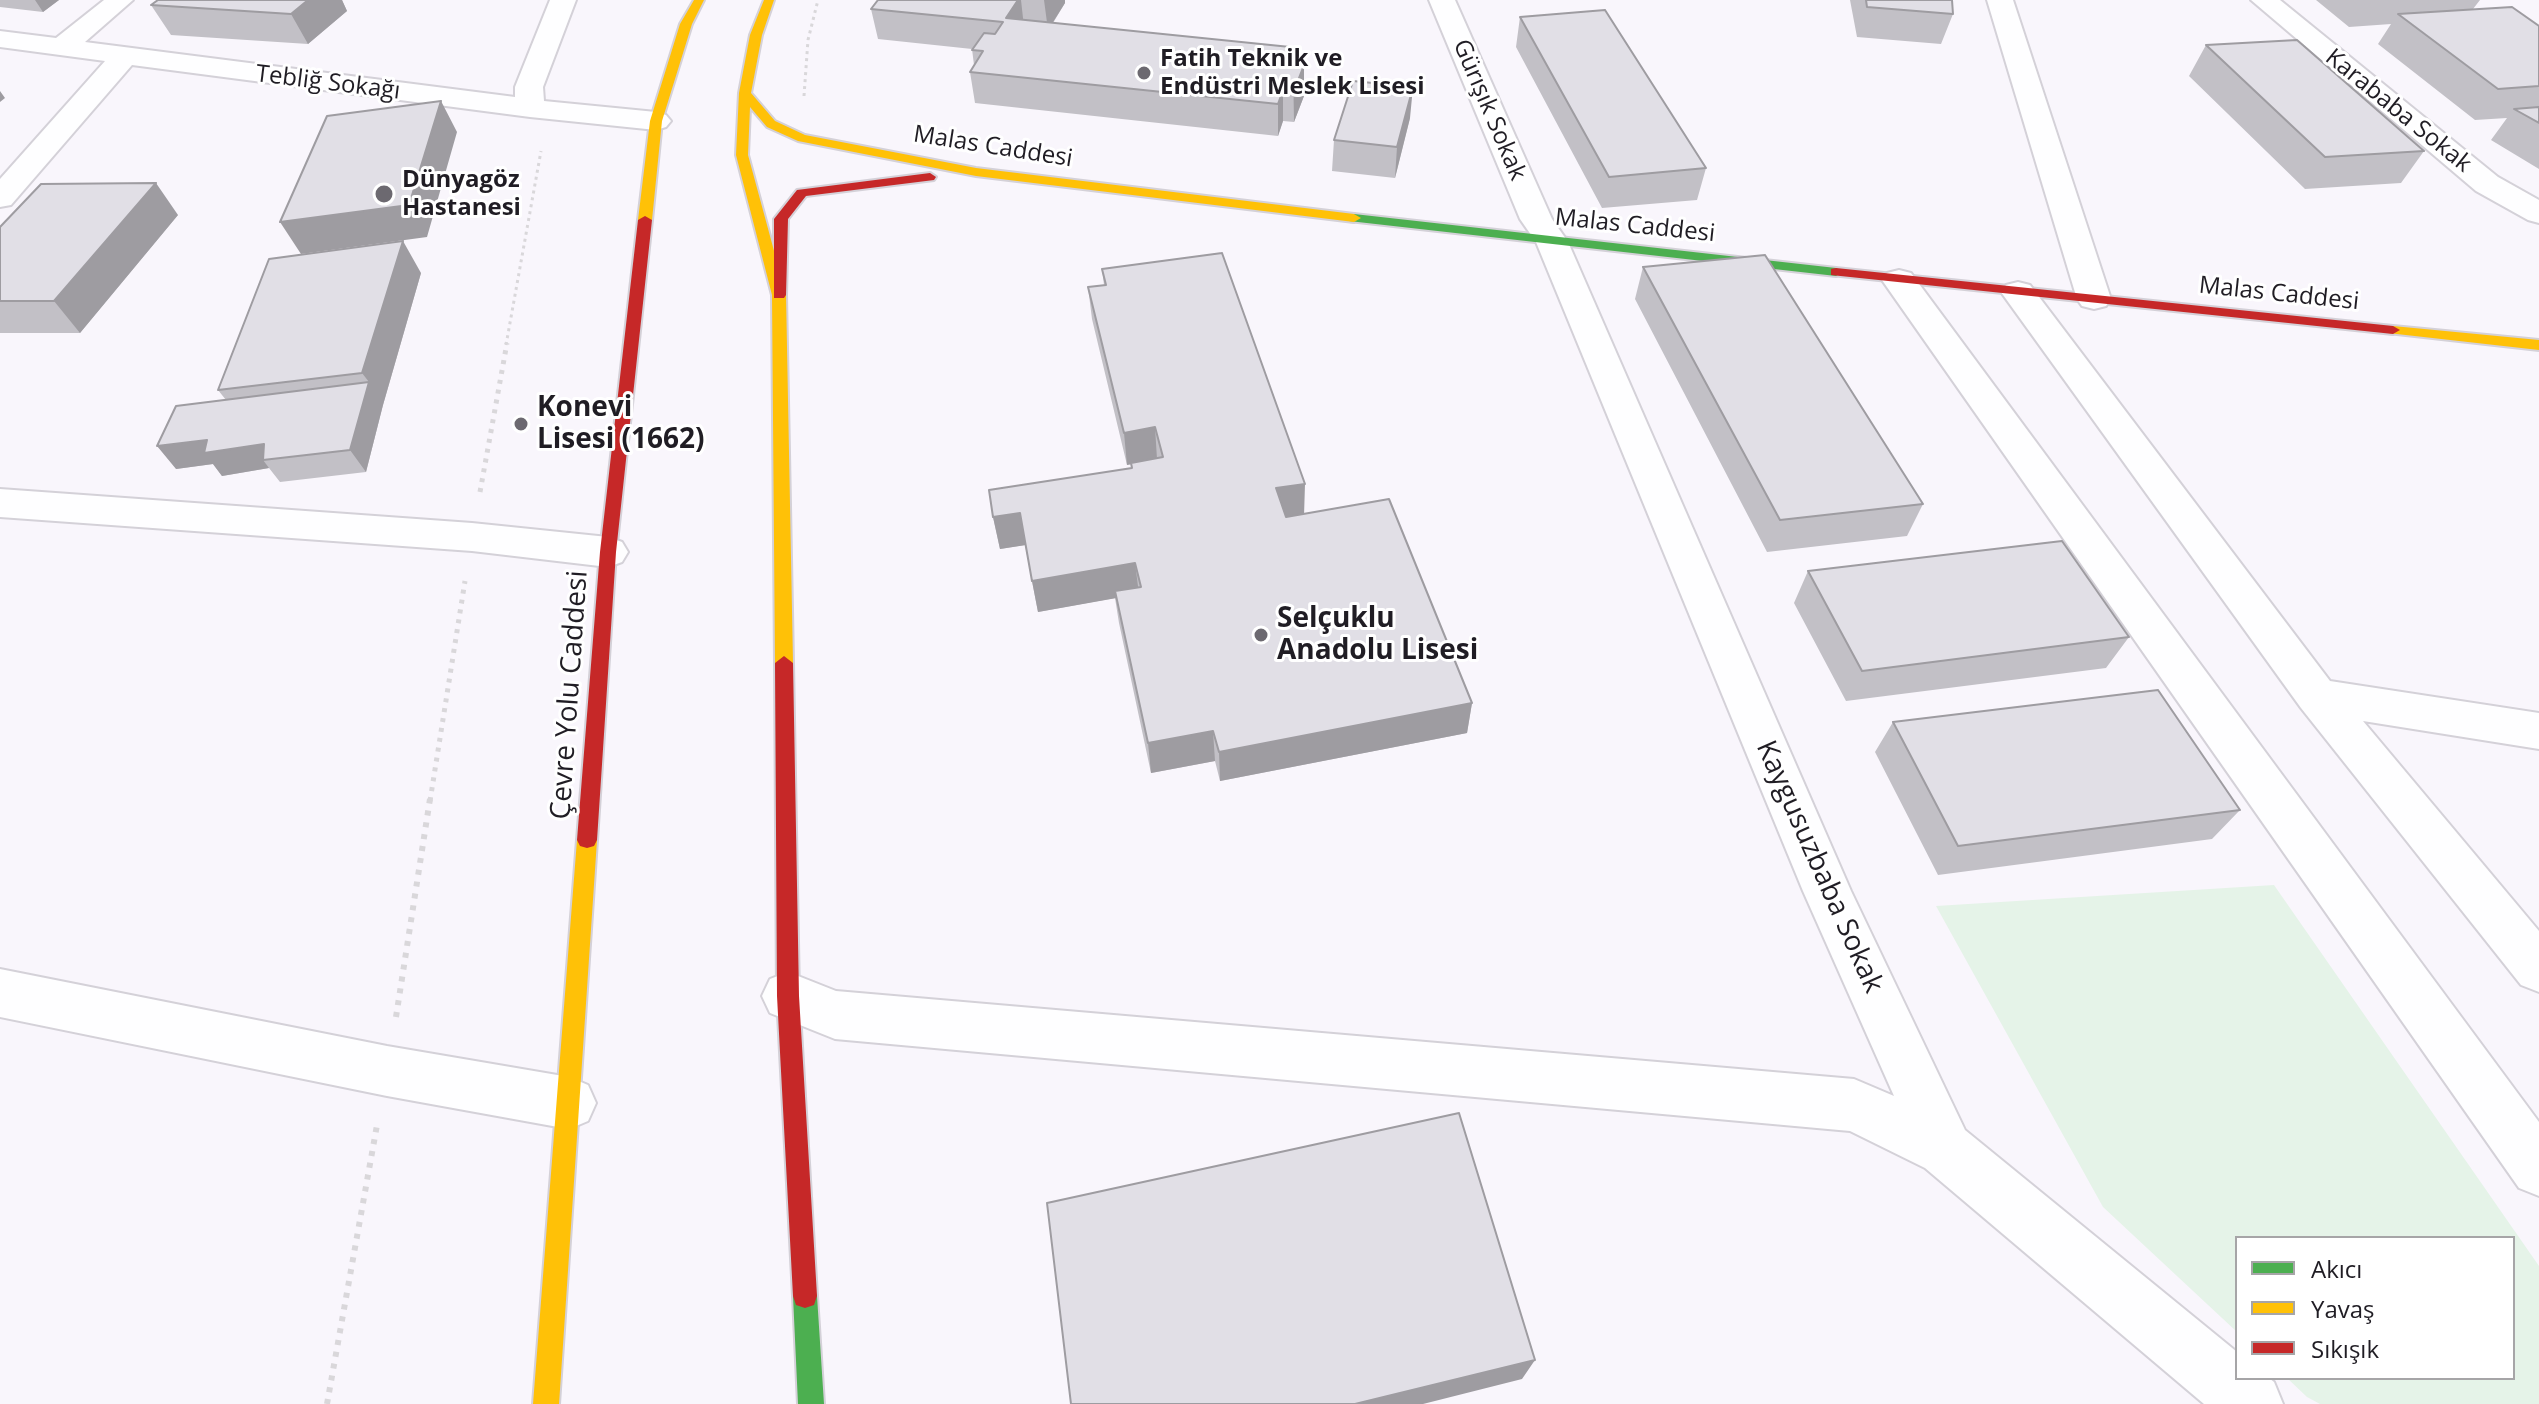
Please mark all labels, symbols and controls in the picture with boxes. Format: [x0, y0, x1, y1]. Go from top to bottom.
street label: Gürışık Sokak [1446, 35, 1532, 185]
street label: Karababa Sokak [2319, 43, 2477, 179]
place label: Fatih Teknik ve Endüstri Meslek Lisesi [1160, 45, 1425, 101]
street label: Tebliğ Sokağı [254, 60, 402, 106]
marker: Fatih Teknik ve Endüstri Meslek Lisesi [1135, 64, 1153, 82]
street label: Malas Caddesi [911, 120, 1075, 174]
place label: Dünyagöz Hastanesi [402, 166, 521, 222]
marker: Dünyagöz Hastanesi [373, 183, 395, 205]
street label: Malas Caddesi [1554, 203, 1716, 249]
street label: Malas Caddesi [2198, 271, 2360, 317]
place label: Konevi Lisesi (1662) [537, 391, 705, 457]
marker: Konevi Lisesi (1662) [512, 415, 530, 433]
street label: Çevre Yolu Caddesi [545, 569, 595, 821]
place label: Selçuklu Anadolu Lisesi [1277, 602, 1478, 668]
marker: Selçuklu Anadolu Lisesi [1252, 626, 1270, 644]
street label: Kaygusuzbaba Sokak [1748, 736, 1890, 998]
legend [2235, 1236, 2515, 1380]
text: Akıcı [2311, 1252, 2362, 1285]
text: Yavaş [2311, 1292, 2375, 1325]
text: Sıkışık [2311, 1332, 2379, 1365]

